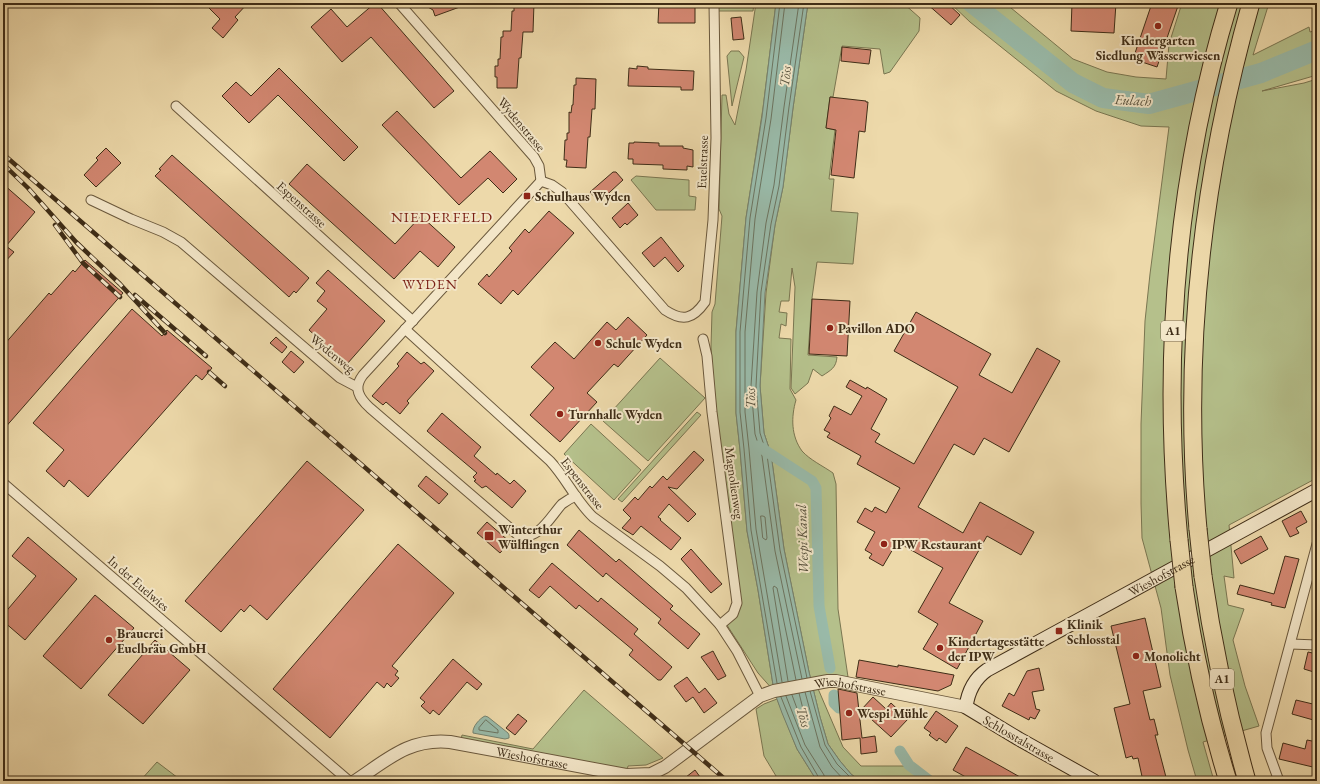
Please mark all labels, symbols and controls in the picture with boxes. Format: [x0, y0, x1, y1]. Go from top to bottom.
marker: Kindergarten Siedlung Wässerwiesen [1153, 21, 1163, 31]
place label: Kindergarten Siedlung Wässerwiesen [1096, 32, 1221, 64]
water label: Töss [775, 64, 795, 87]
water label: Eulach [1113, 90, 1152, 110]
street label: Wydenstrasse [494, 94, 549, 155]
street label: Euelstrasse [693, 135, 712, 189]
street label: Espenstrasse [273, 177, 330, 231]
place label: Schulhaus Wyden [535, 188, 631, 205]
marker: Schulhaus Wyden [522, 191, 532, 201]
district label: NIEDERFELD [391, 207, 493, 226]
district label: WYDEN [402, 275, 458, 293]
place label: Pavillon ADO [838, 320, 915, 337]
road number: A1 [1161, 321, 1185, 341]
marker: Pavillon ADO [825, 323, 835, 333]
street label: Wydenweg [307, 330, 359, 377]
place label: Schule Wyden [606, 335, 683, 352]
marker: Schule Wyden [593, 338, 603, 348]
water label: Töss [741, 387, 759, 409]
place label: Turnhalle Wyden [568, 406, 663, 423]
marker: Turnhalle Wyden [555, 409, 565, 419]
street label: Magnolienweg [721, 446, 748, 521]
street label: Espenstrasse [557, 454, 608, 513]
water label: Wespi Kanal [792, 503, 812, 574]
place label: Winterthur Wülflingen [498, 521, 563, 553]
marker: Winterthur Wülflingen [483, 530, 495, 542]
place label: IPW Restaurant [892, 536, 982, 553]
marker: IPW Restaurant [879, 539, 889, 549]
street label: Wieshofstrasse [1125, 551, 1197, 600]
street label: In der Euelwies [104, 552, 173, 615]
place label: Klinik Schlosstal [1067, 616, 1120, 648]
place label: Brauerei Euelbräu GmbH [117, 625, 207, 657]
marker: Klinik Schlosstal [1054, 626, 1064, 636]
place label: Kindertagesstätte der IPW [948, 633, 1045, 665]
marker: Brauerei Euelbräu GmbH [104, 635, 114, 645]
marker: Kindertagesstätte der IPW [935, 643, 945, 653]
place label: Monolicht [1144, 648, 1201, 665]
marker: Monolicht [1131, 651, 1141, 661]
road number: A1 [1210, 669, 1234, 689]
street label: Wieshofstrasse [813, 673, 887, 700]
water label: Töss [792, 705, 816, 730]
place label: Wespi Mühle [857, 705, 928, 722]
marker: Wespi Mühle [844, 708, 854, 718]
street label: Schlosstalstrasse [980, 711, 1057, 766]
street label: Wieshofstrasse [495, 743, 569, 773]

